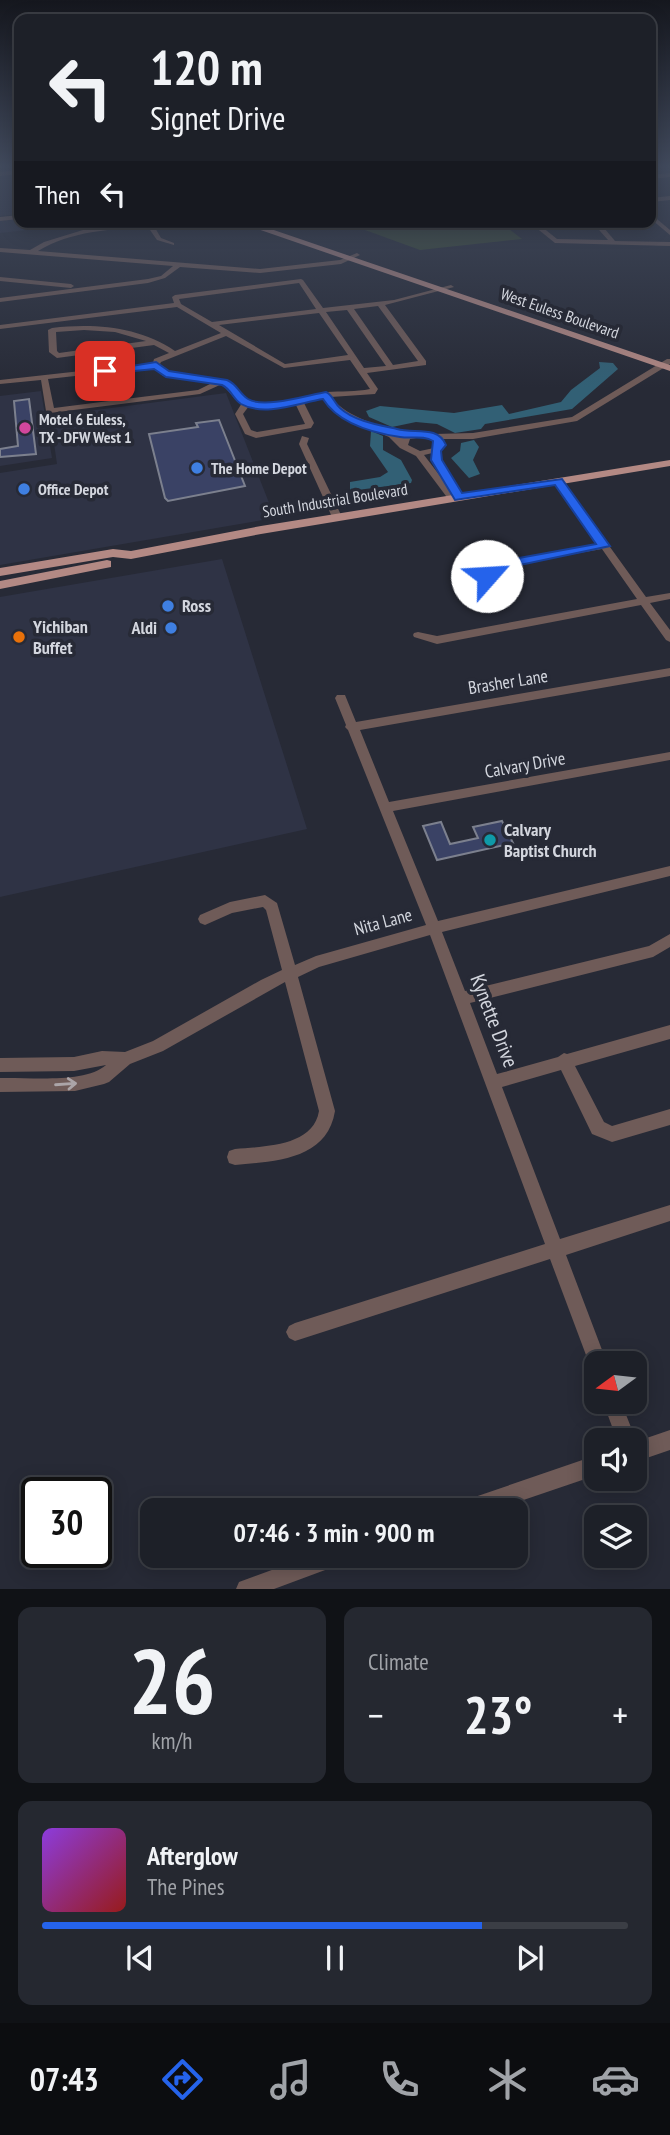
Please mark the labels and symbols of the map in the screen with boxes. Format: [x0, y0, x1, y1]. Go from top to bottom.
street label: West Euless Boulevard [498, 283, 622, 343]
pin [75, 341, 135, 401]
place label: Motel 6 Euless, TX - DFW West 1 [39, 409, 132, 447]
marker: Motel 6 Euless, TX - DFW West 1 [17, 420, 33, 436]
place label: The Home Depot [211, 458, 307, 478]
marker: The Home Depot [189, 460, 205, 476]
place label: Office Depot [38, 479, 109, 499]
street label: South Industrial Boulevard [261, 479, 409, 521]
marker: Office Depot [16, 481, 32, 497]
position arrow [450, 539, 524, 613]
place label: Ross [182, 594, 211, 617]
marker: Ross [160, 598, 176, 614]
place label: Yichiban Buffet [32, 615, 88, 659]
place label: Aldi [131, 616, 157, 639]
marker: Aldi [163, 620, 179, 636]
marker: Yichiban Buffet [11, 629, 27, 645]
street label: Brasher Lane [466, 664, 550, 699]
street label: Calvary Drive [483, 746, 567, 783]
place label: Calvary Baptist Church [504, 818, 597, 862]
marker: Calvary Baptist Church [482, 832, 498, 848]
street label: Nita Lane [351, 903, 414, 940]
street label: Kynette Drive [464, 970, 525, 1071]
one-way arrow [55, 1077, 77, 1090]
north arrow [584, 1351, 648, 1414]
speed limit sign: 30 [21, 1477, 112, 1568]

